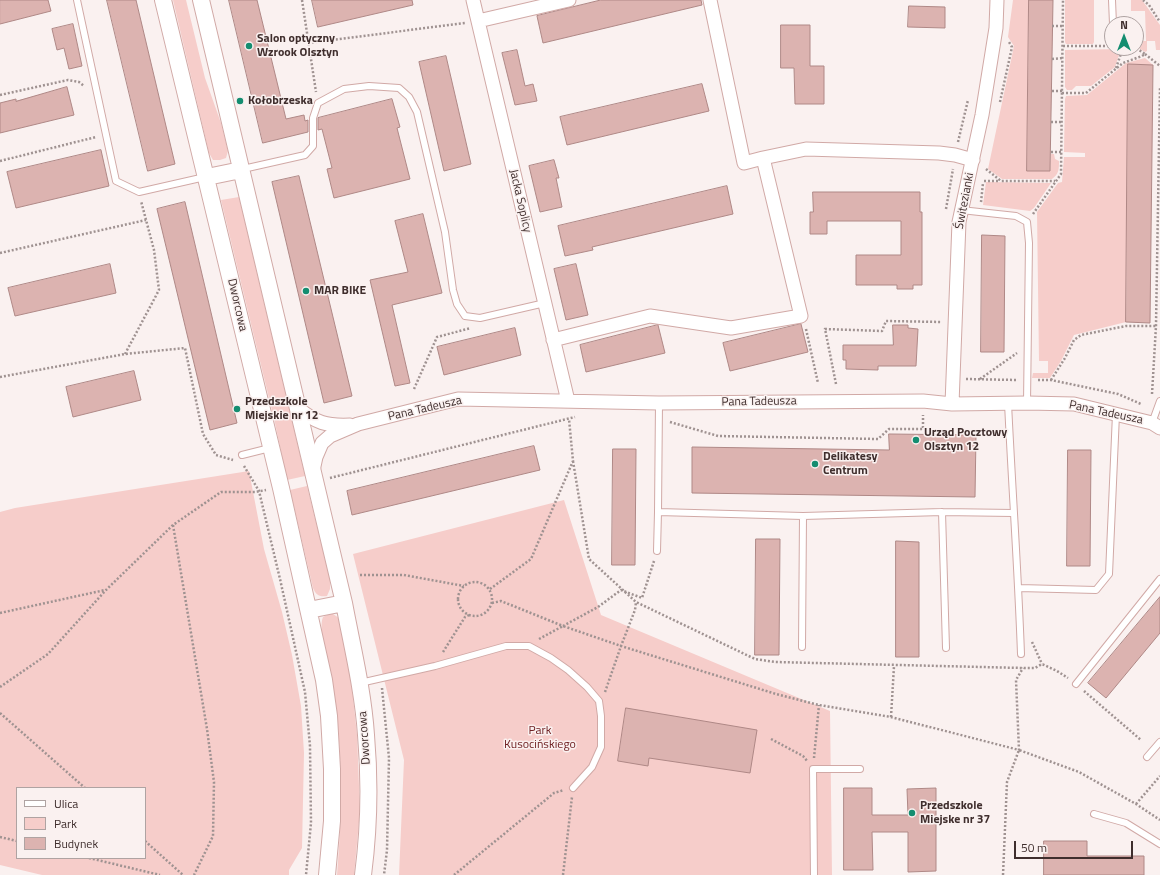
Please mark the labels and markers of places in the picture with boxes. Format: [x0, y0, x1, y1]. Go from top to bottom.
place label: Salon optyczny Wzrook Olsztyn [257, 32, 339, 60]
marker: Salon optyczny Wzrook Olsztyn [244, 41, 254, 51]
place label: Kołobrzeska [248, 94, 313, 108]
marker: Kołobrzeska [235, 96, 245, 106]
place label: MAR BIKE [314, 284, 366, 298]
marker: MAR BIKE [301, 286, 311, 296]
place label: Przedszkole Miejskie nr 12 [245, 395, 318, 423]
marker: Przedszkole Miejskie nr 12 [232, 404, 242, 414]
place label: Urząd Pocztowy Olsztyn 12 [924, 426, 1007, 454]
marker: Urząd Pocztowy Olsztyn 12 [911, 435, 921, 445]
place label: Delikatesy Centrum [823, 450, 877, 478]
marker: Delikatesy Centrum [810, 459, 820, 469]
place label: Przedszkole Miejske nr 37 [920, 799, 990, 827]
marker: Przedszkole Miejske nr 37 [907, 808, 917, 818]

